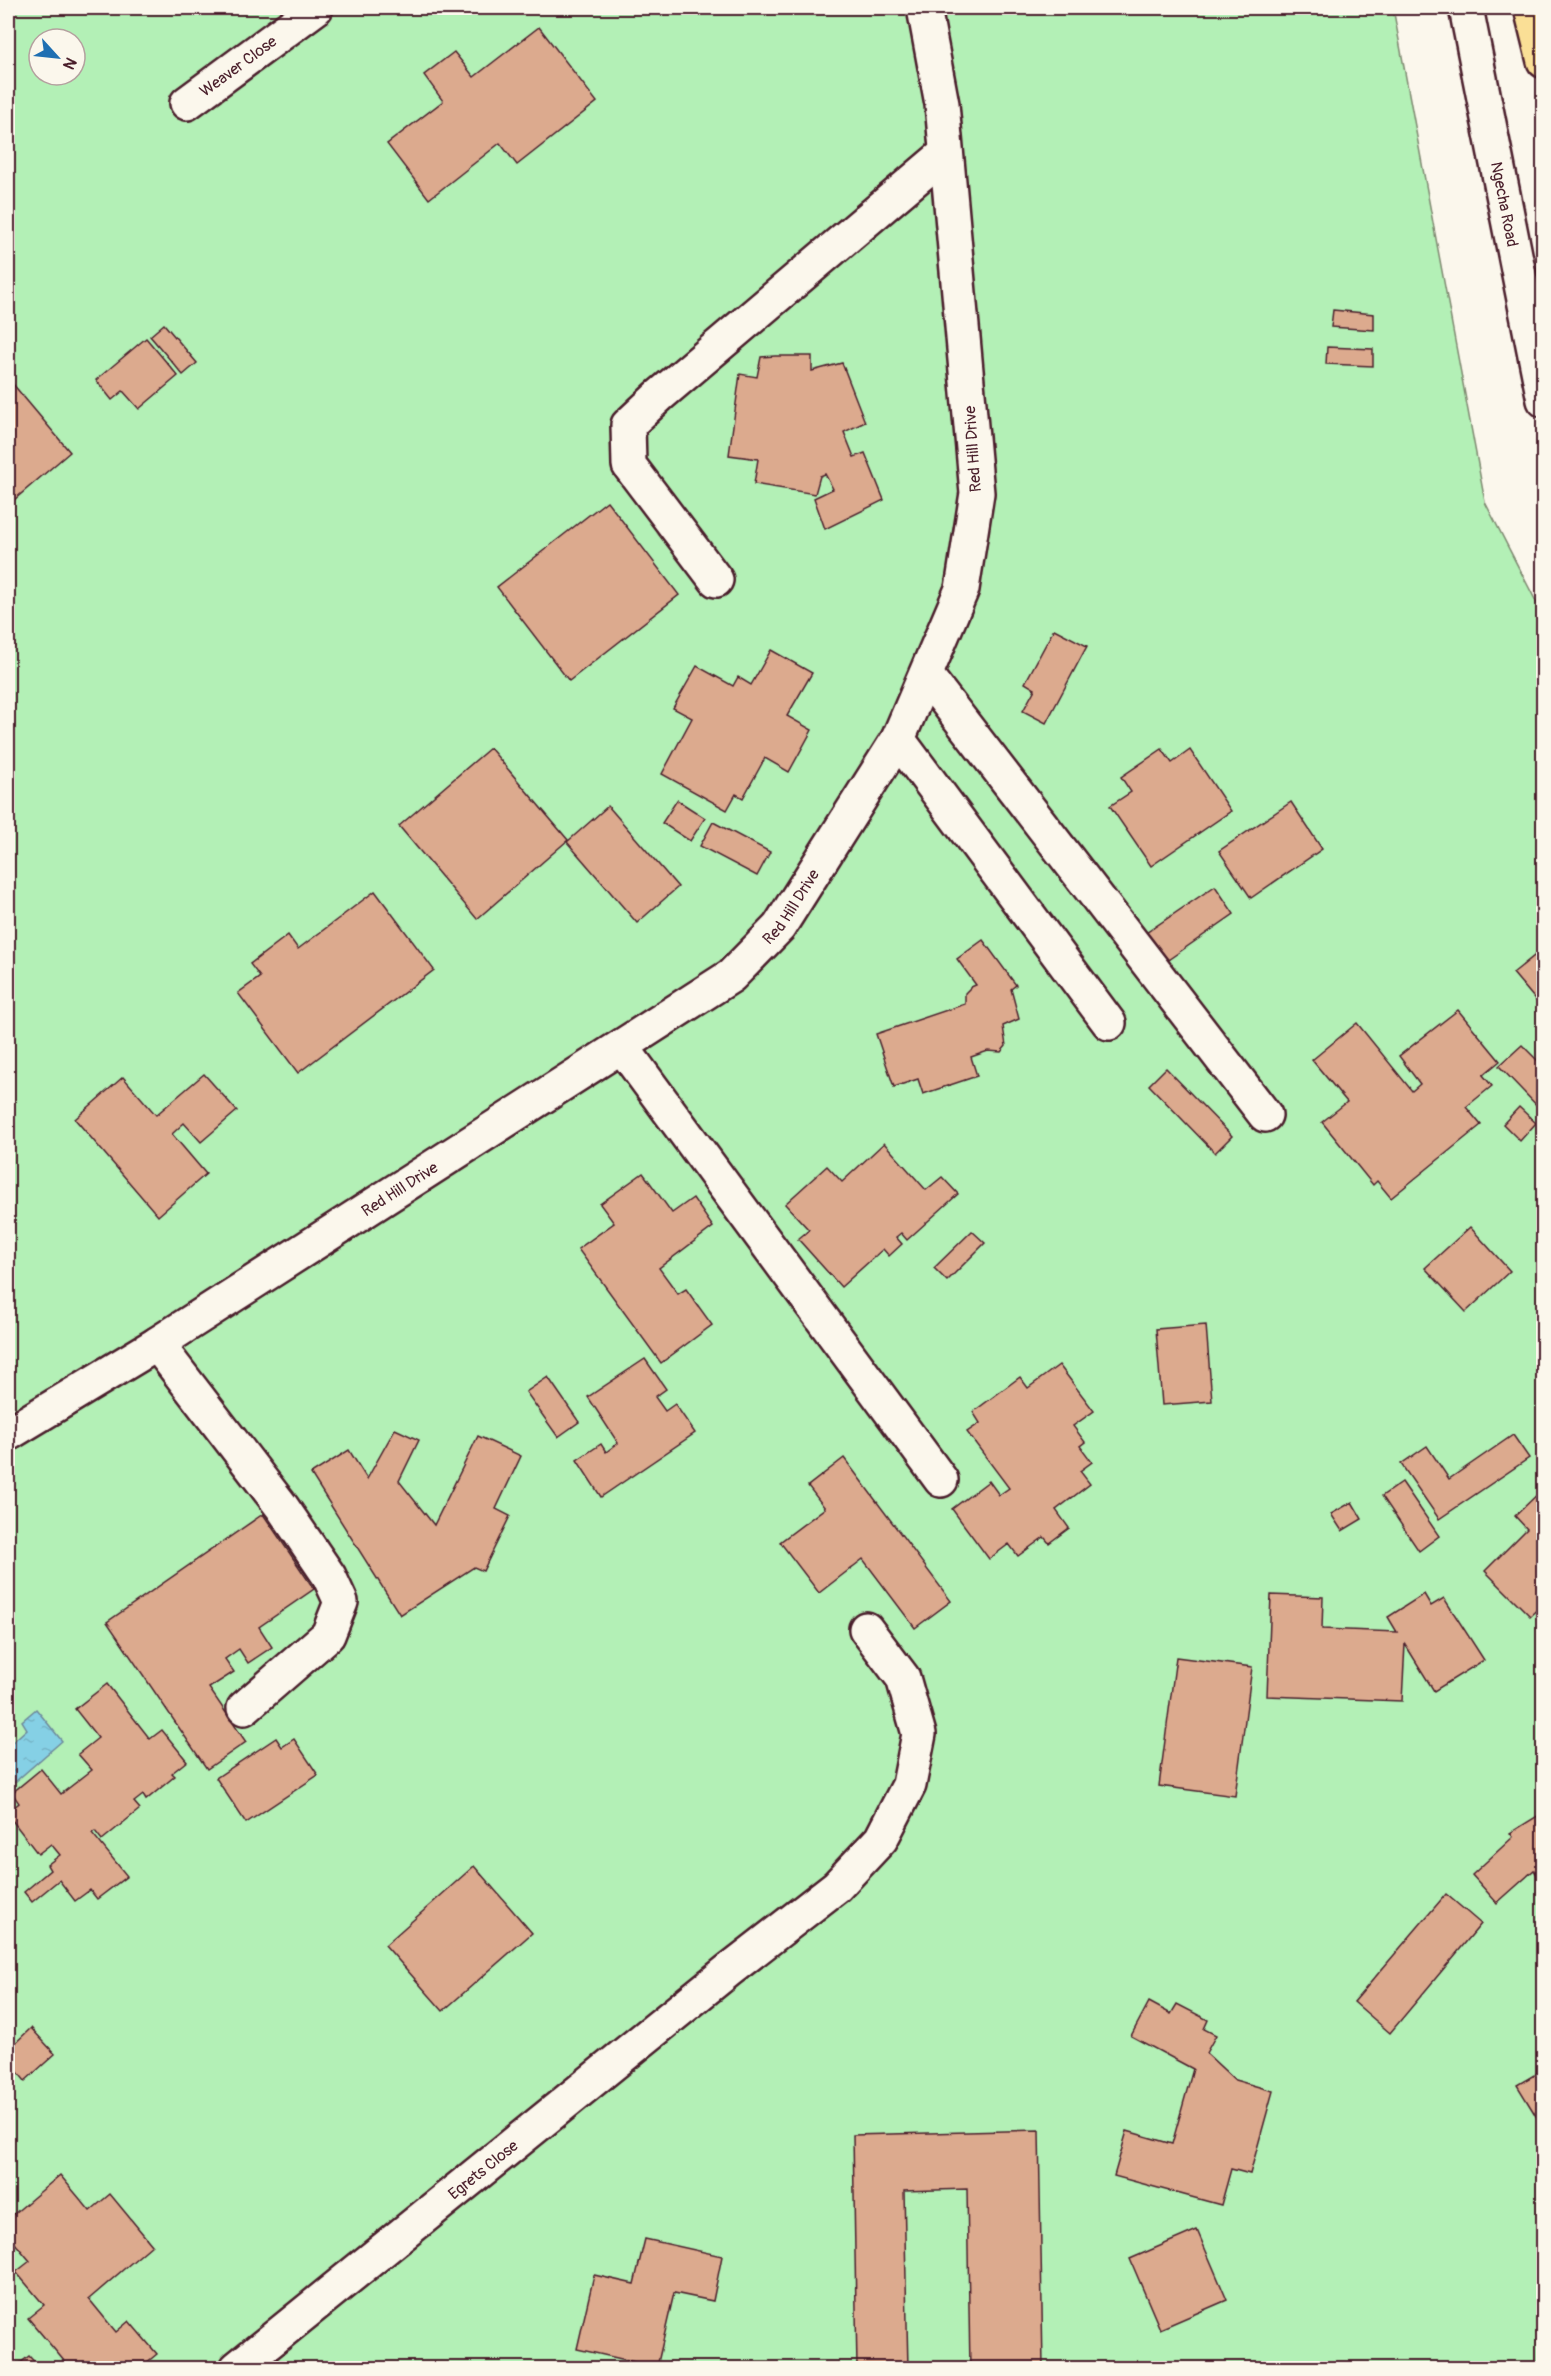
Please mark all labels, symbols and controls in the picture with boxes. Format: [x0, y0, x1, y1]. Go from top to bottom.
north arrow [27, 27, 87, 87]
street label: Weaver Close [196, 31, 281, 101]
text: N [58, 54, 81, 73]
street label: Ngecha Road [1486, 160, 1522, 249]
street label: Red Hill Drive [960, 405, 986, 493]
street label: Red Hill Drive [759, 866, 824, 949]
street label: Red Hill Drive [358, 1158, 442, 1221]
street label: Egrets Close [444, 2136, 522, 2204]

